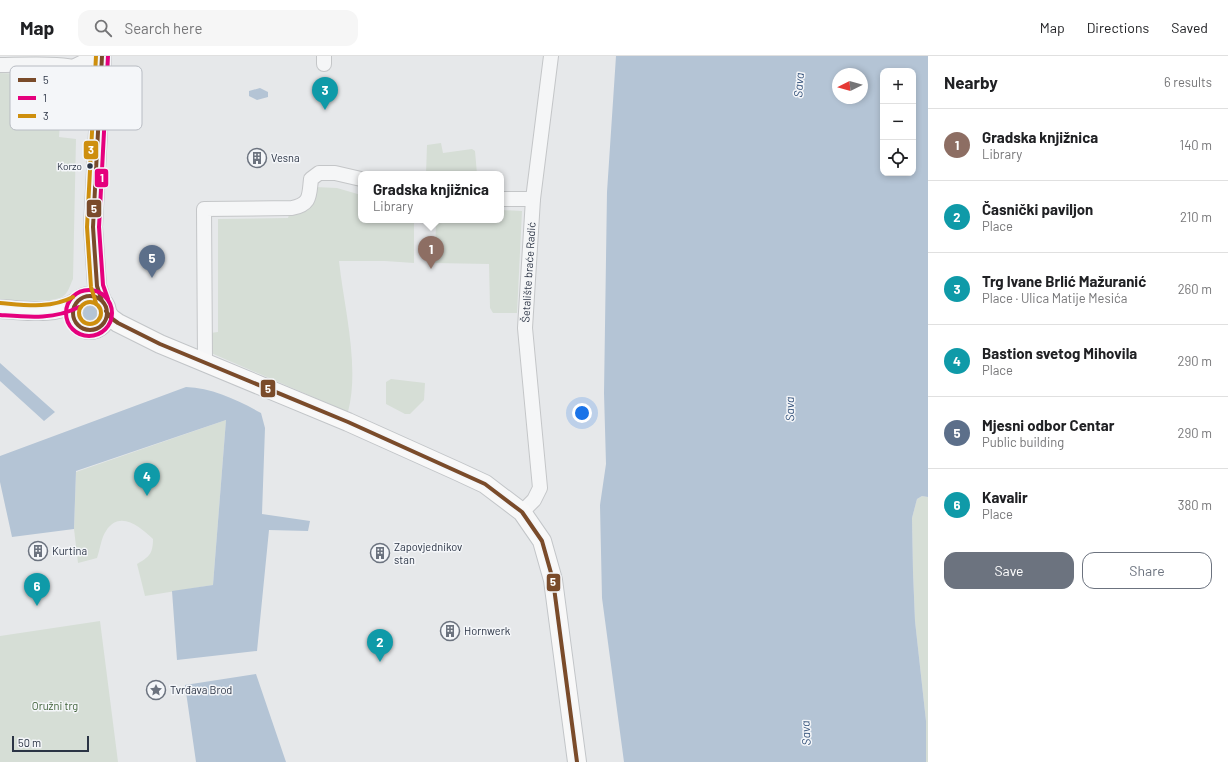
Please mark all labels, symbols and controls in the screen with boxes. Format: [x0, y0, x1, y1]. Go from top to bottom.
search box [78, 10, 358, 46]
text: Map [20, 16, 54, 39]
icon: search [92, 17, 114, 39]
text: Search here [124, 19, 202, 37]
text: Map [1040, 19, 1065, 36]
text: Directions [1087, 19, 1149, 36]
text: Saved [1171, 19, 1208, 36]
legend [10, 66, 142, 130]
north arrow [832, 68, 868, 104]
map controls [880, 68, 916, 176]
button: + [880, 68, 916, 104]
water label: Sava [790, 72, 806, 98]
text: Nearby [944, 72, 998, 92]
text: 5 [43, 73, 49, 86]
text: 6 results [1164, 74, 1212, 90]
pin: 3 [312, 77, 338, 110]
text: 1 [43, 91, 47, 104]
button: − [880, 104, 916, 140]
text: 3 [43, 109, 49, 122]
text: Gradska knjižnica [982, 128, 1098, 146]
text: 1 [955, 137, 959, 153]
text: 140 m [1180, 137, 1212, 153]
line badge: 3 [83, 140, 99, 160]
button: locate [880, 140, 916, 176]
text: 3 [88, 143, 94, 156]
text: Library [982, 146, 1022, 162]
building icon: Vesna [246, 147, 268, 169]
place label: Vesna [271, 151, 300, 164]
place label: Korzo [57, 160, 82, 172]
marker: Korzo [85, 161, 95, 171]
line badge: 1 [94, 168, 109, 188]
text: 1 [100, 171, 104, 184]
popup [358, 171, 504, 223]
text: Gradska knjižnica [373, 180, 489, 198]
text: Library [373, 198, 413, 214]
line badge: 5 [86, 199, 102, 218]
text: Časnički paviljon [982, 200, 1093, 218]
text: 5 [91, 202, 97, 215]
text: 2 [953, 209, 961, 225]
text: 210 m [1180, 209, 1212, 225]
text: Place [982, 218, 1013, 234]
street label: Šetalište braće Radić [518, 221, 538, 323]
pin: 1 [418, 236, 444, 269]
pin: 5 [139, 245, 165, 278]
text: Trg Ivane Brlić Mažuranić [982, 272, 1146, 290]
text: 3 [953, 281, 961, 297]
text: 260 m [1178, 281, 1212, 297]
text: Place · Ulica Matije Mesića [982, 290, 1127, 306]
text: Bastion svetog Mihovila [982, 344, 1137, 362]
text: 4 [953, 353, 961, 369]
text: 290 m [1178, 353, 1212, 369]
text: Place [982, 362, 1013, 378]
line badge: 5 [260, 379, 276, 398]
text: 5 [265, 382, 271, 395]
water label: Sava [782, 397, 796, 422]
your location [572, 403, 592, 423]
text: Mjesni odbor Centar [982, 416, 1114, 434]
text: 5 [953, 425, 961, 441]
text: 290 m [1178, 425, 1212, 441]
text: Public building [982, 434, 1064, 450]
pin: 4 [134, 463, 160, 496]
text: Kavalir [982, 488, 1028, 506]
text: 6 [954, 497, 960, 513]
text: 380 m [1178, 497, 1212, 513]
text: Place [982, 506, 1013, 522]
building icon: Kurtina [27, 540, 49, 562]
place label: Zapovjednikov stan [394, 540, 462, 566]
building icon: Zapovjednikov stan [369, 542, 391, 564]
place label: Kurtina [52, 544, 87, 557]
button: Save [944, 552, 1074, 589]
button: Share [1082, 552, 1212, 589]
pin: 6 [24, 573, 50, 606]
line badge: 5 [546, 573, 561, 592]
text: 5 [550, 575, 556, 588]
building icon: Hornwerk [439, 620, 461, 642]
place label: Hornwerk [464, 624, 511, 637]
pin: 2 [367, 629, 393, 662]
place icon: Tvrđava Brod [145, 679, 167, 701]
place label: Tvrđava Brod [170, 683, 232, 696]
park label: Oružni trg [32, 699, 78, 712]
water label: Sava [797, 720, 813, 746]
scale bar [12, 734, 89, 753]
text: 50 m [18, 736, 41, 749]

